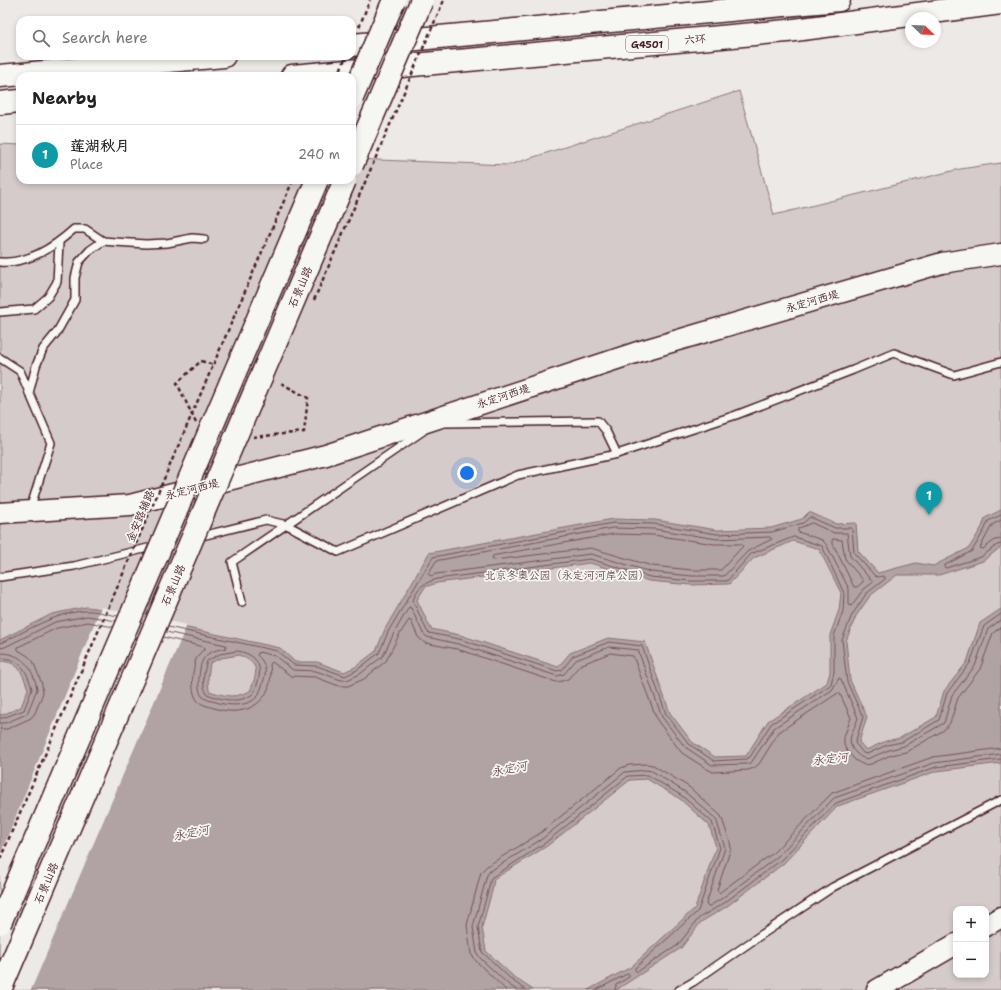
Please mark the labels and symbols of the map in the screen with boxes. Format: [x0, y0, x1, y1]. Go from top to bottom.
north arrow [905, 12, 941, 48]
street label: 六环 [683, 31, 707, 48]
road number: G4501 [626, 36, 668, 52]
street label: 石景山路 [285, 264, 316, 310]
street label: 永定河西堤 [784, 287, 841, 316]
street label: 永定河西堤 [475, 381, 532, 412]
your location [457, 463, 477, 483]
street label: 永定河西堤 [164, 476, 221, 503]
pin: 1 [916, 482, 942, 515]
street label: 金安路辅路 [123, 488, 158, 544]
street label: 石景山路 [158, 562, 189, 608]
park label: 北京冬奥公园（永定河河岸公园） [485, 568, 650, 583]
water label: 永定河 [811, 749, 851, 769]
water label: 永定河 [490, 757, 530, 780]
water label: 永定河 [172, 821, 212, 844]
street label: 石景山路 [31, 860, 62, 906]

